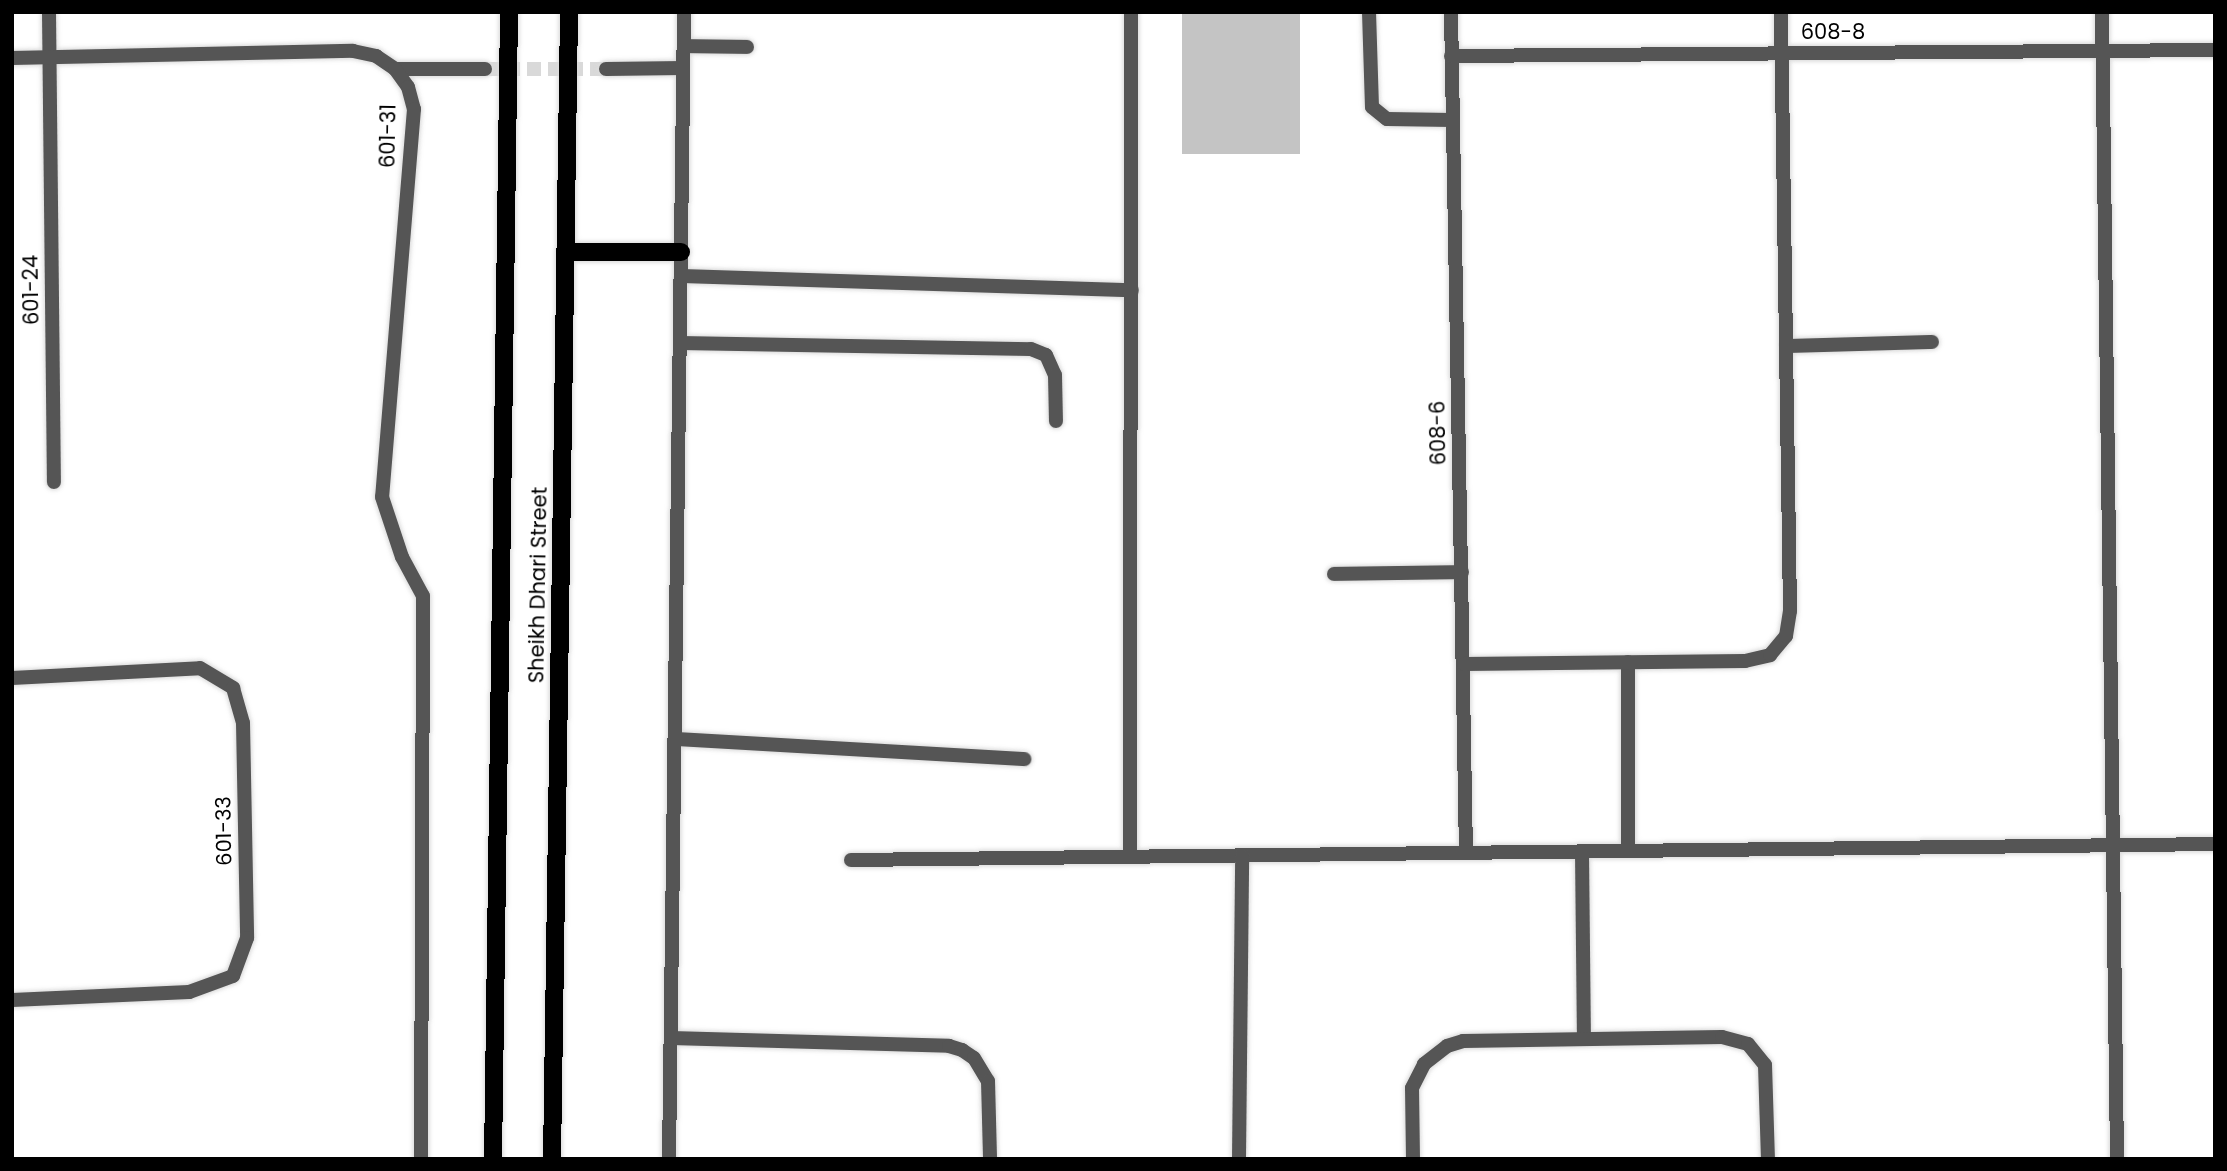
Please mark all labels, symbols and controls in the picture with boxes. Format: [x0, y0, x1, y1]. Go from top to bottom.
street label: 608-8 [1801, 19, 1865, 45]
street label: 601-31 [375, 104, 401, 168]
street label: 601-24 [18, 255, 44, 325]
street label: 608-6 [1425, 400, 1451, 466]
street label: Sheikh Dhari Street [524, 487, 552, 683]
street label: 601-33 [211, 796, 237, 866]

